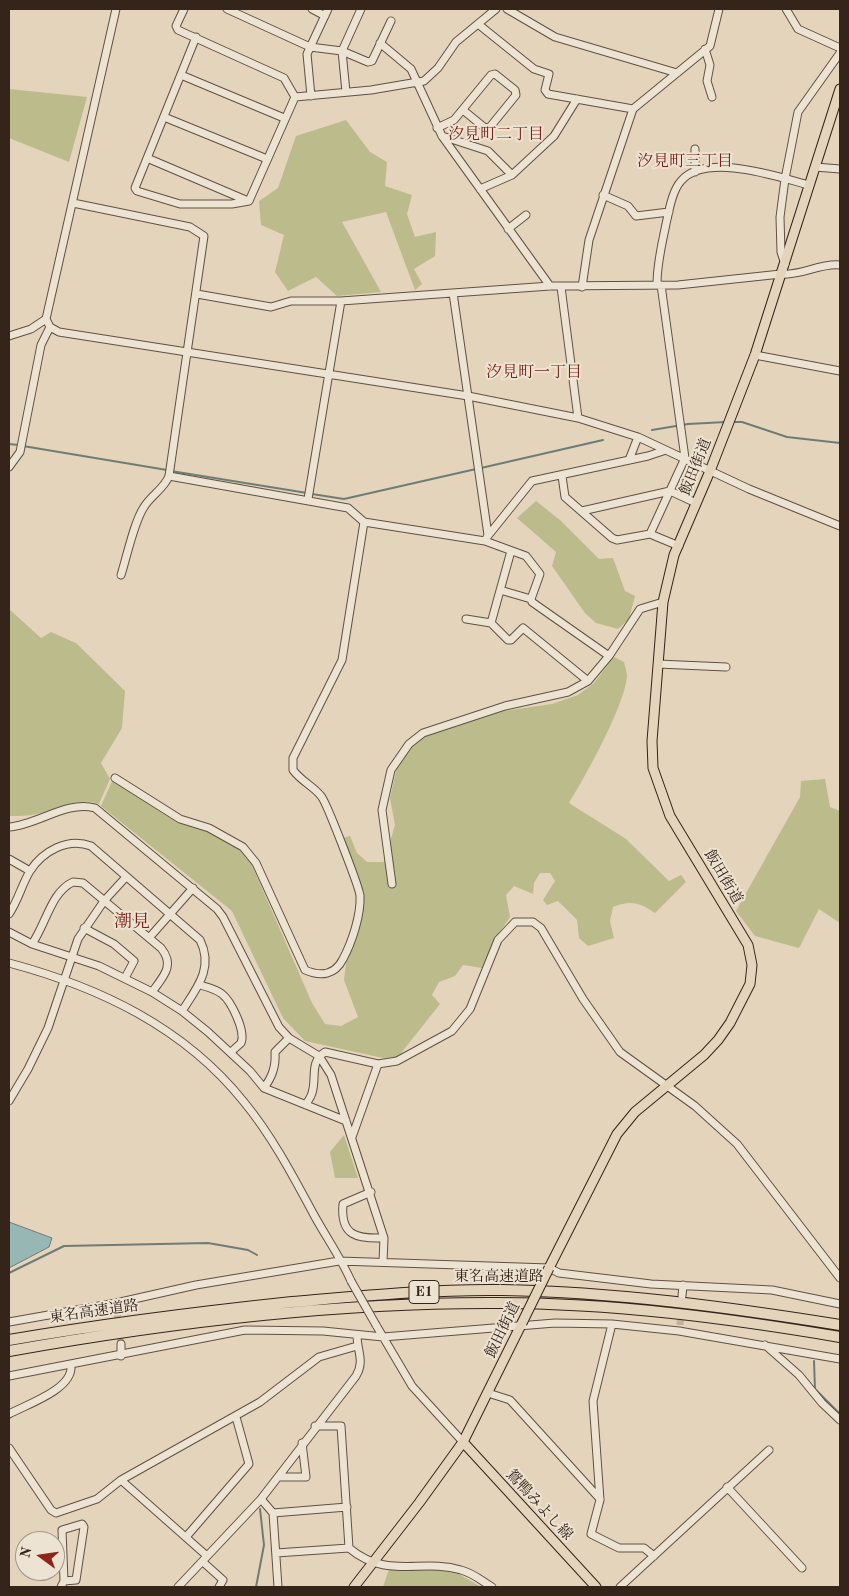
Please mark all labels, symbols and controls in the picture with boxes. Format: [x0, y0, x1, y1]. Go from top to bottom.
district label: 汐見町二丁目 [448, 125, 544, 145]
district label: 汐見町三丁目 [637, 152, 733, 172]
district label: 汐見町一丁目 [486, 363, 582, 383]
street label: 飯田街道 [676, 436, 716, 498]
street label: 飯田街道 [700, 847, 746, 907]
district label: 潮見 [114, 911, 150, 933]
street label: 東名高速道路 [454, 1268, 544, 1286]
road number: E1 [409, 1280, 439, 1304]
street label: 東名高速道路 [48, 1297, 140, 1327]
street label: 飯田街道 [482, 1299, 524, 1361]
street label: 鴛鴨みよし線 [502, 1466, 576, 1544]
north arrow [15, 1531, 65, 1581]
text: N [18, 1546, 35, 1560]

